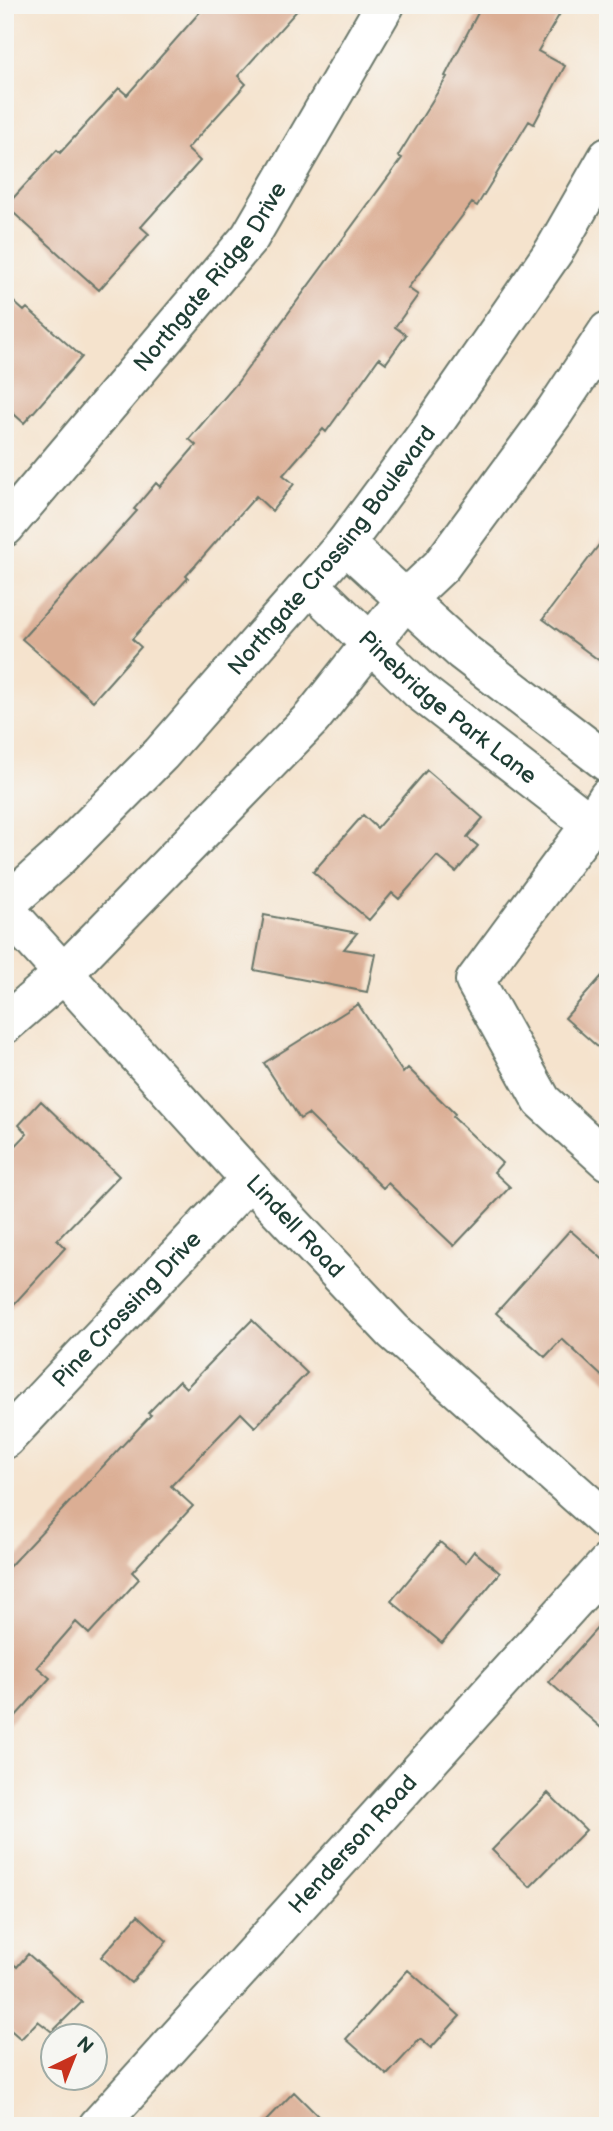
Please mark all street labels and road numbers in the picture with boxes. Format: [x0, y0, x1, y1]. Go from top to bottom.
street label: Northgate Ridge Drive [128, 177, 293, 378]
street label: Northgate Crossing Boulevard [222, 420, 442, 681]
street label: Pinebridge Park Lane [353, 625, 542, 790]
street label: Lindell Road [240, 1169, 350, 1284]
street label: Pine Crossing Drive [47, 1225, 207, 1394]
street label: Henderson Road [283, 1769, 423, 1920]

